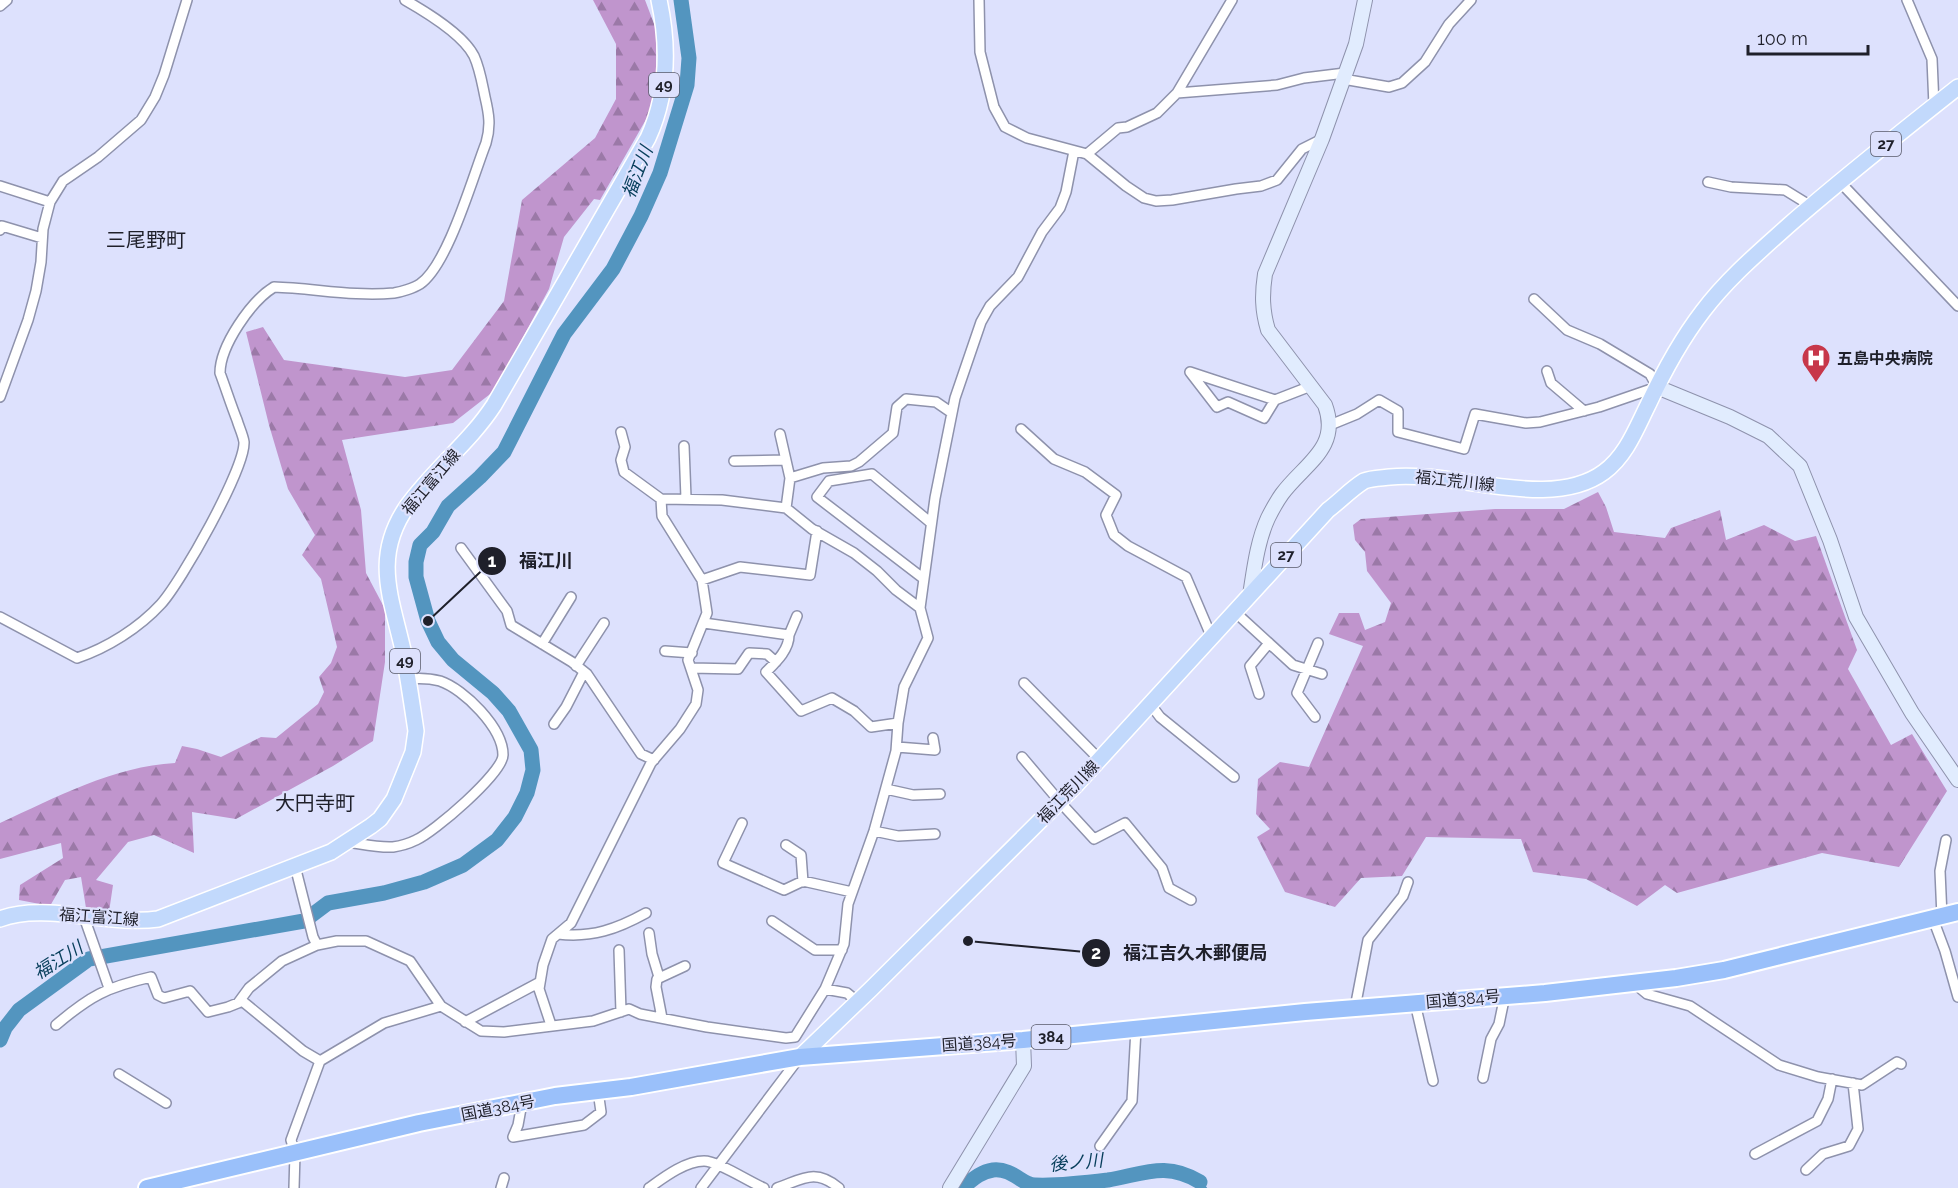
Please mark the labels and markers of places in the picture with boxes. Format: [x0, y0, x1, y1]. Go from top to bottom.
hospital icon: 五島中央病院 [1800, 342, 1832, 384]
place label: 五島中央病院 [1837, 349, 1933, 368]
callout: 福江川 [477, 543, 585, 579]
callout: 福江吉久木郵便局 [1081, 935, 1279, 971]

